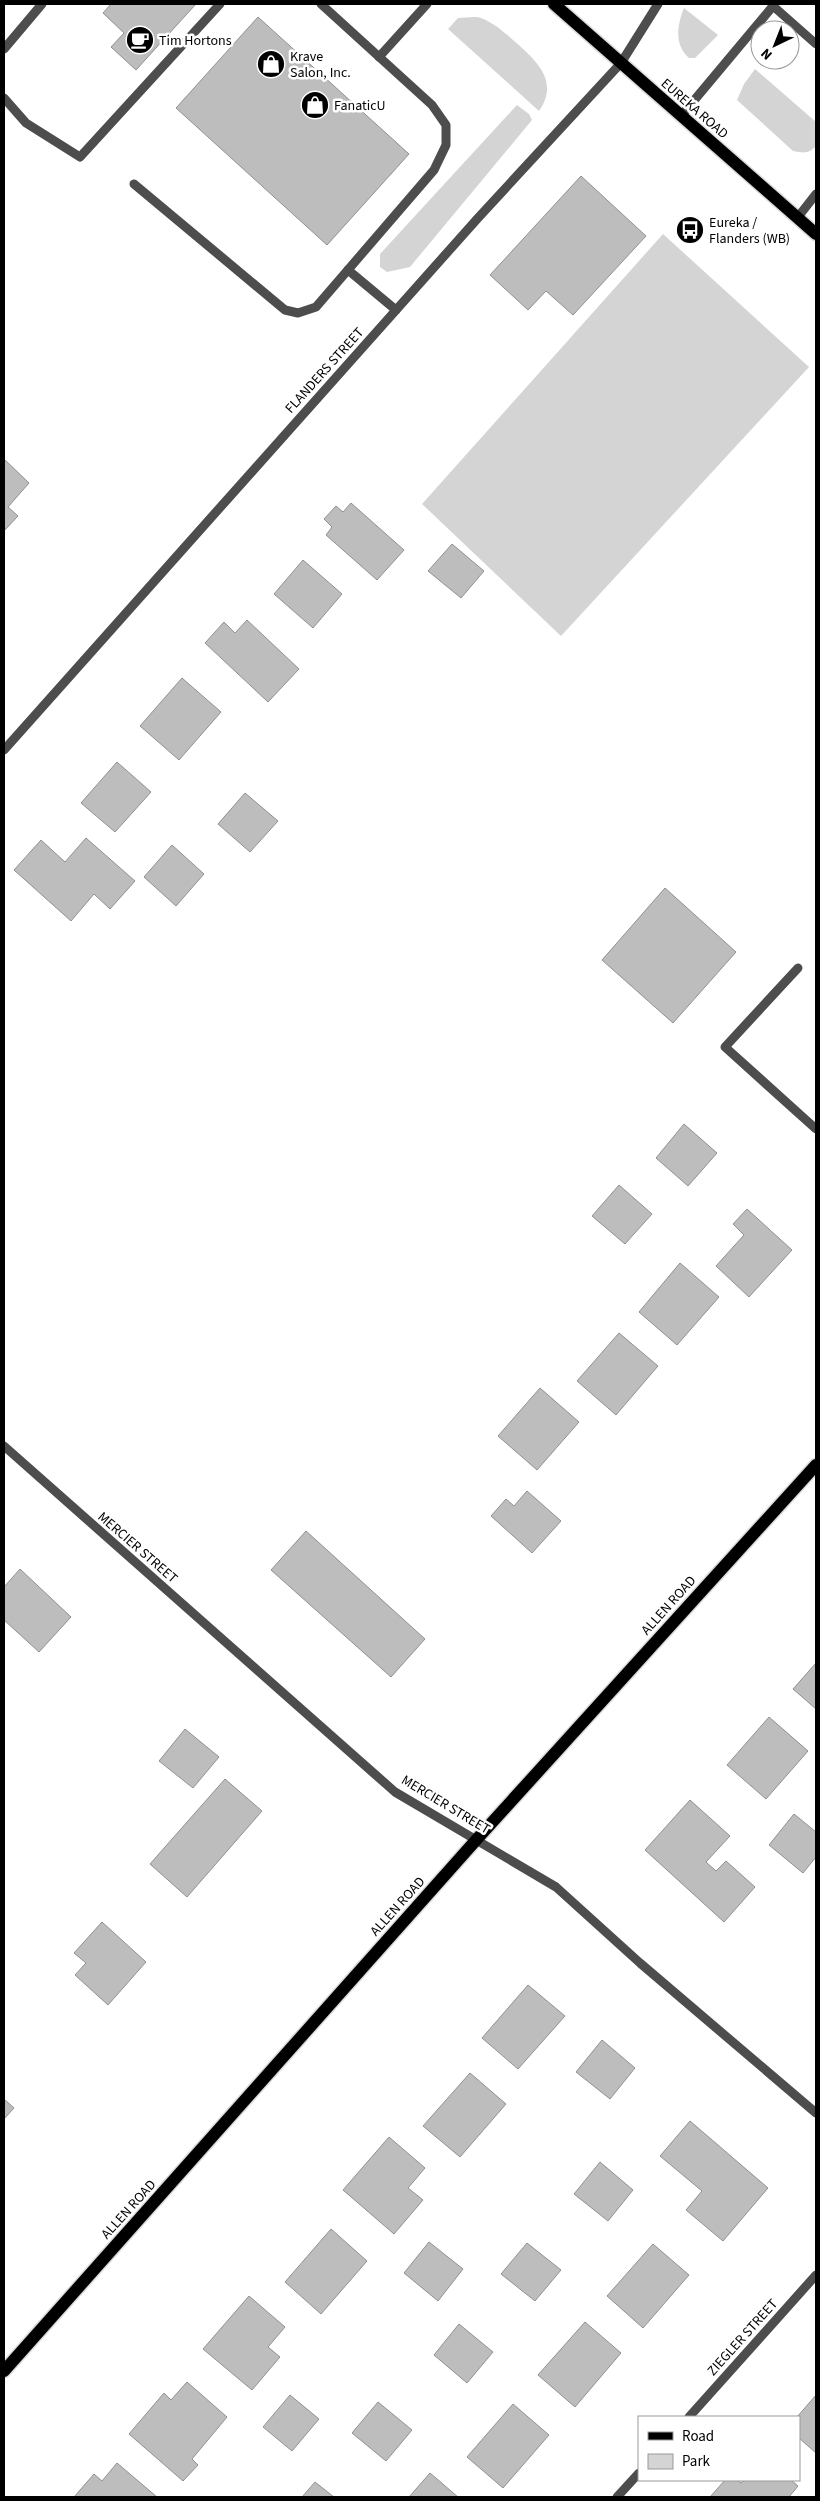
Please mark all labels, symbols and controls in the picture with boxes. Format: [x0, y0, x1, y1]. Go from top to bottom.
north arrow [750, 20, 800, 70]
cafe icon: Tim Hortons [125, 25, 155, 55]
place label: Tim Hortons [159, 31, 232, 51]
text: N [757, 43, 777, 64]
place label: Krave Salon, Inc. [290, 47, 351, 83]
shop icon: Krave Salon, Inc. [256, 49, 286, 79]
street label: EUREKA ROAD [656, 74, 732, 144]
shop icon: FanaticU [300, 90, 330, 120]
place label: FanaticU [334, 96, 386, 116]
place label: Eureka / Flanders (WB) [709, 213, 790, 249]
bus stop icon: Eureka / Flanders (WB) [675, 215, 705, 245]
street label: FLANDERS STREET [281, 323, 369, 418]
street label: MERCIER STREET [93, 1507, 182, 1589]
street label: ALLEN ROAD [637, 1572, 701, 1640]
street label: MERCIER STREET [397, 1770, 494, 1840]
street label: ALLEN ROAD [366, 1873, 430, 1941]
street label: ALLEN ROAD [97, 2176, 161, 2244]
street label: ZIEGLER STREET [703, 2295, 783, 2380]
legend [638, 2416, 800, 2481]
text: Road [682, 2426, 714, 2447]
text: Park [682, 2451, 711, 2472]

